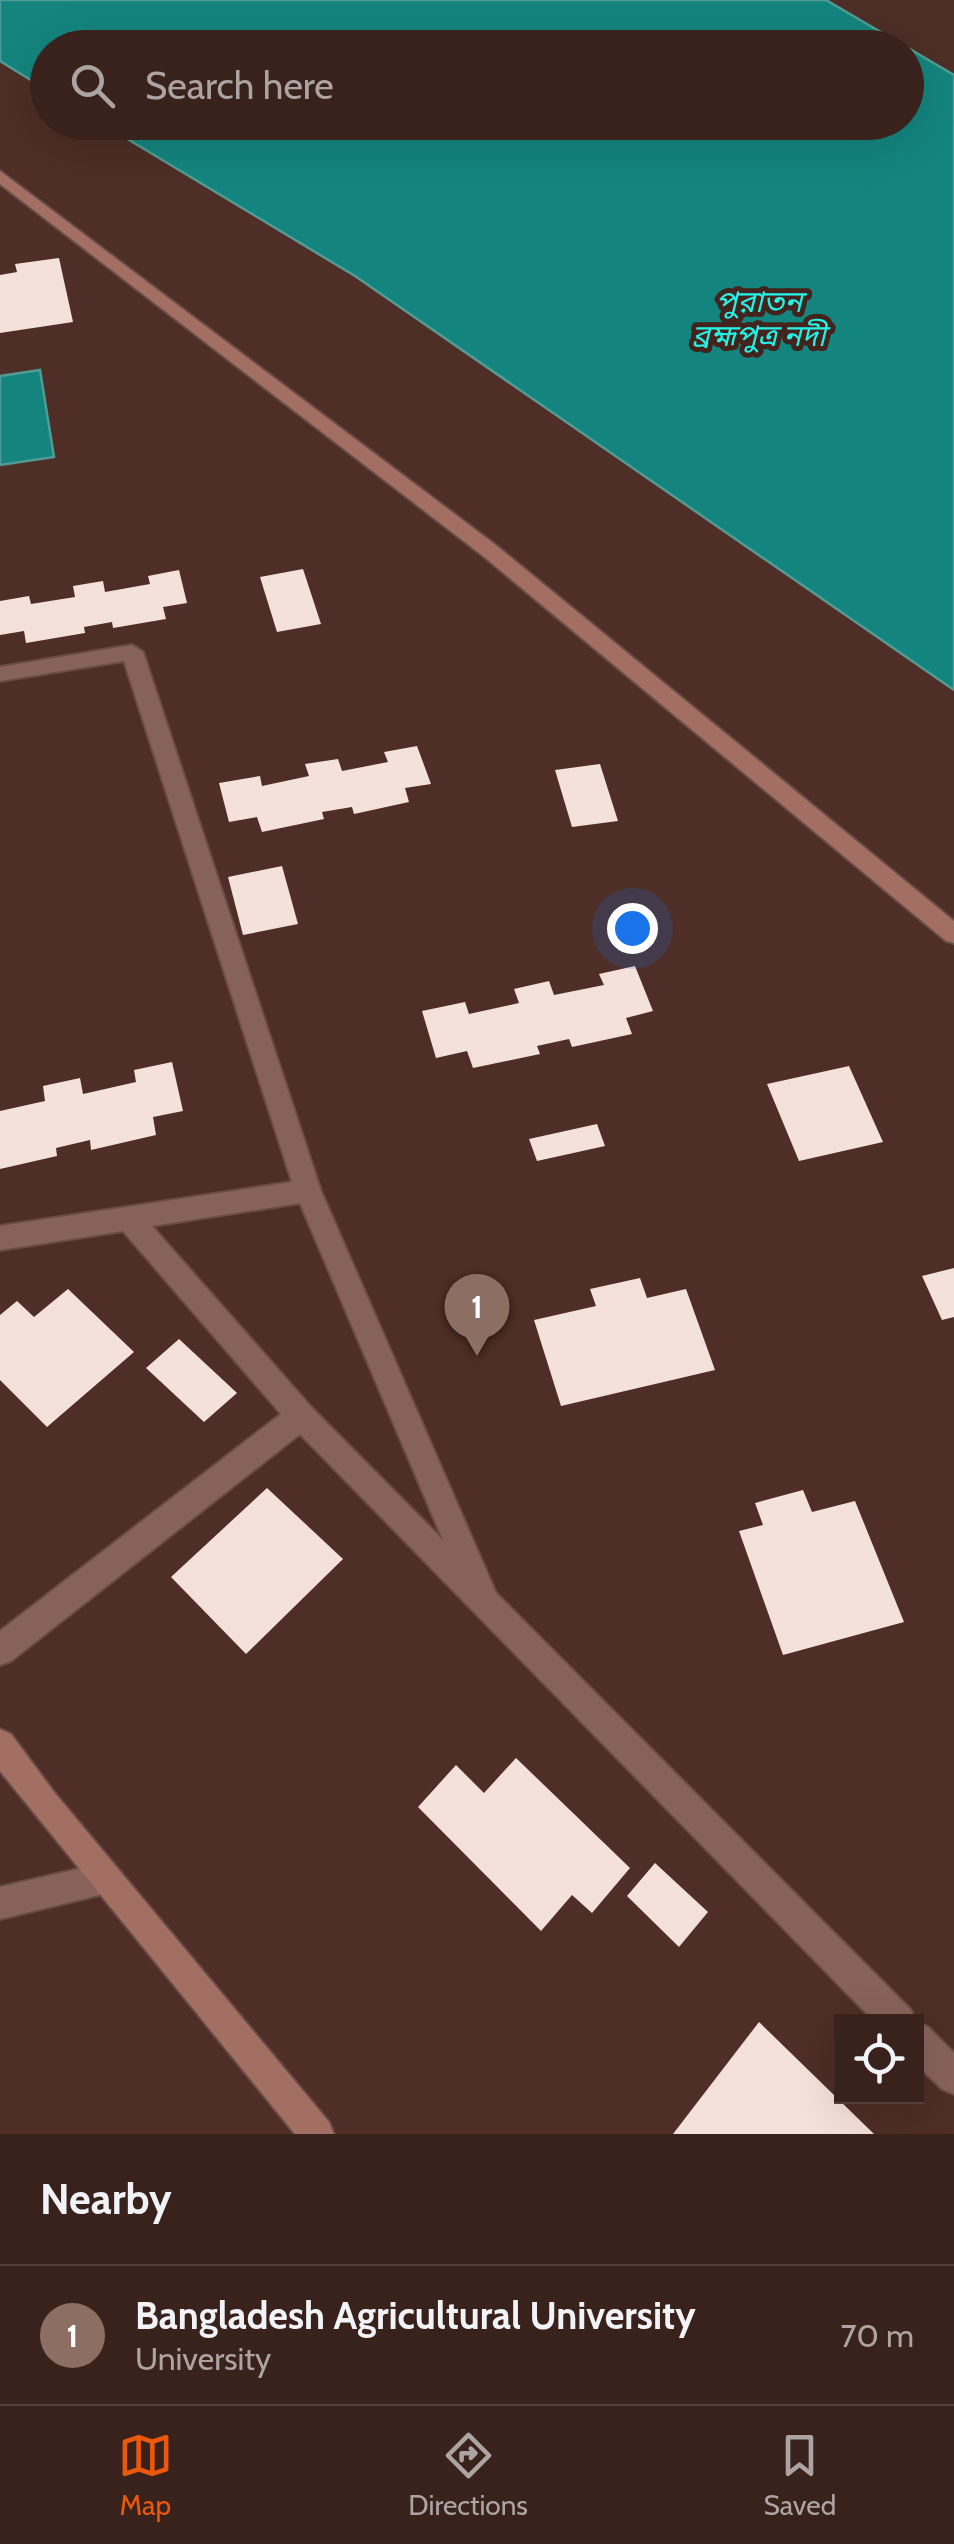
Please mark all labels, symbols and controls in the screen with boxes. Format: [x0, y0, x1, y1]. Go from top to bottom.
search box [30, 30, 924, 140]
icon: search [65, 58, 120, 113]
text: Search here [145, 62, 334, 109]
water label: পুরাতন ব্রহ্মপুত্র নদী [692, 283, 831, 354]
your location [607, 903, 658, 954]
pin: 1 [444, 1274, 510, 1356]
map controls [834, 2014, 924, 2104]
button: locate [834, 2014, 924, 2104]
text: Nearby [40, 2173, 172, 2225]
text: Bangladesh Agricultural University [135, 2292, 696, 2339]
text: 1 [67, 2316, 78, 2355]
text: 70 m [841, 2316, 914, 2355]
text: University [135, 2339, 271, 2378]
tab: Map [118, 2428, 173, 2522]
tab: Directions [408, 2428, 528, 2522]
tab: Saved [764, 2428, 836, 2522]

